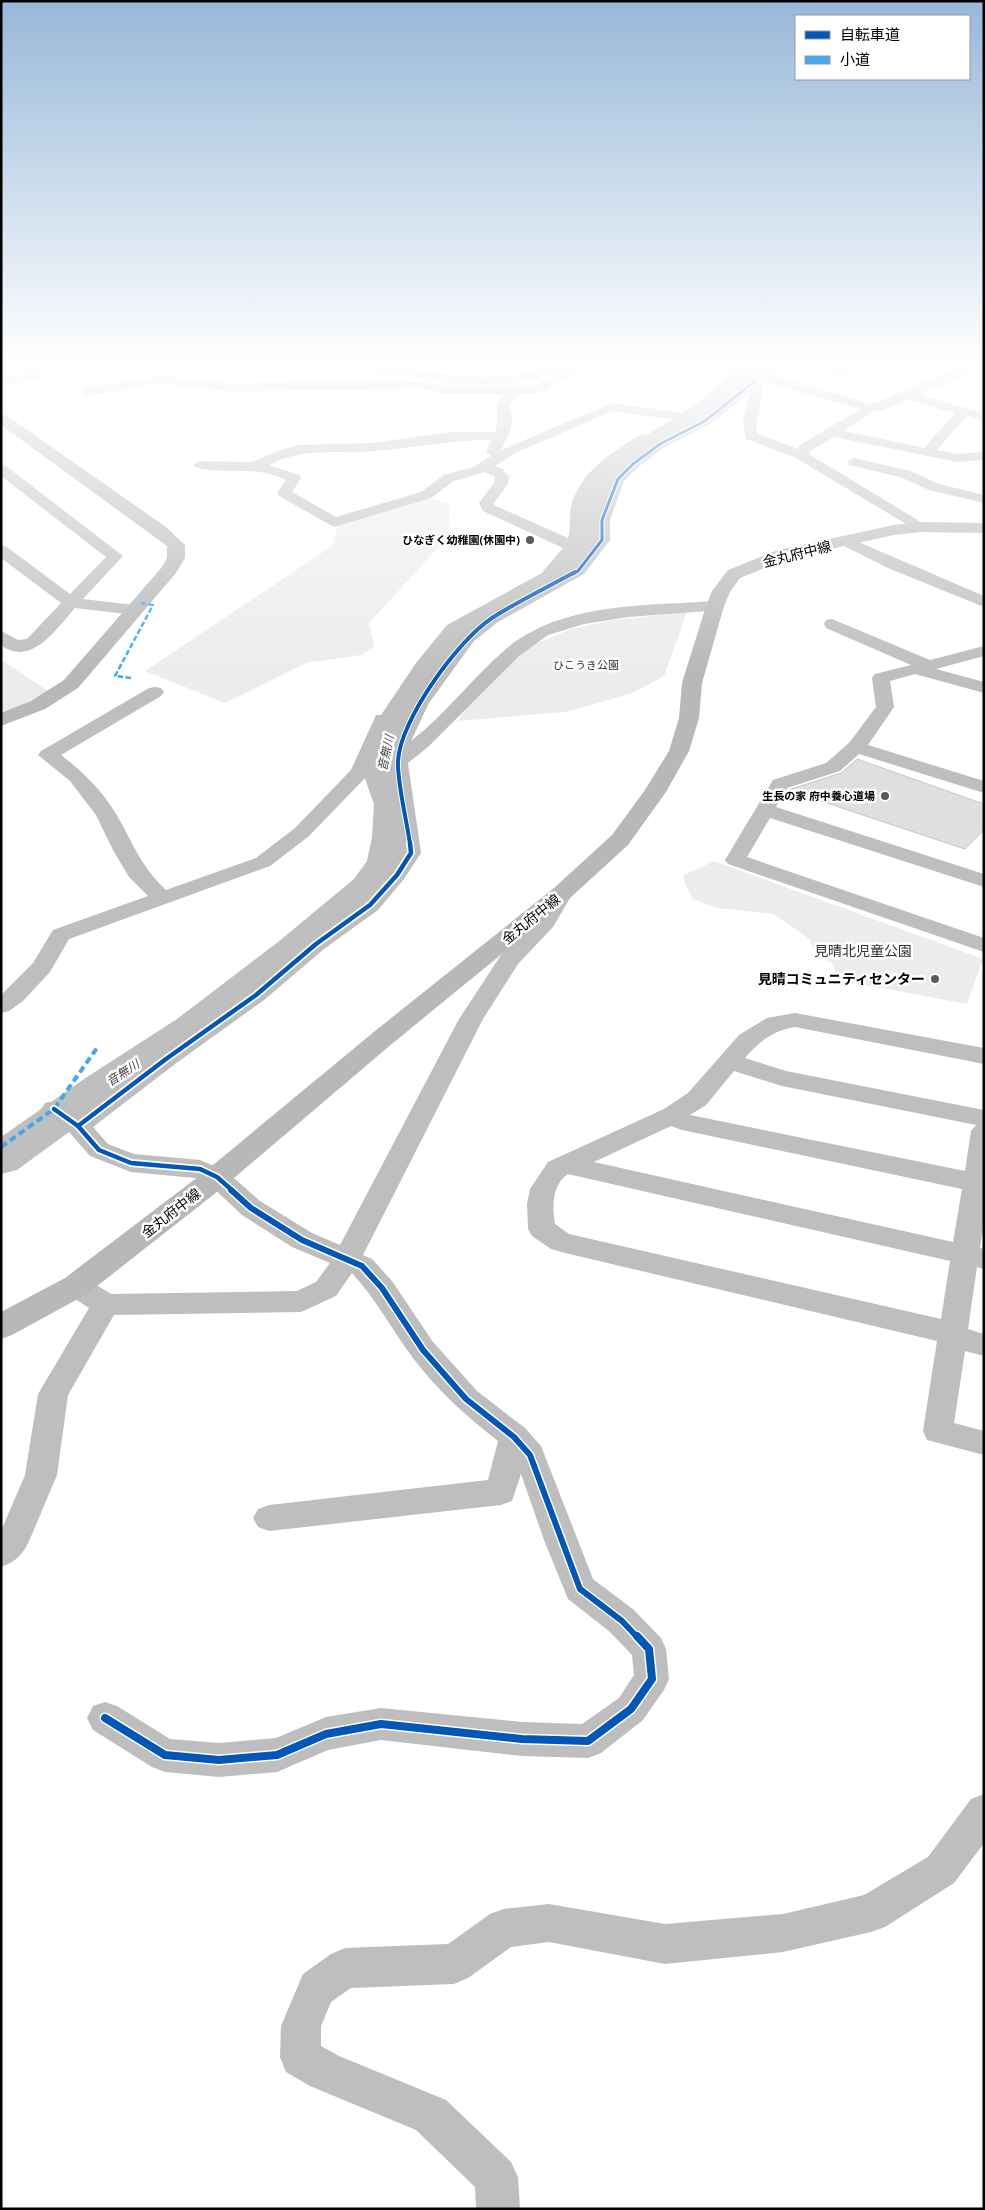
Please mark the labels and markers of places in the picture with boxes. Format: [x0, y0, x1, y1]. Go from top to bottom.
place label: ひなぎく幼稚園(休園中) [402, 532, 520, 547]
marker: ひなぎく幼稚園(休園中) [524, 534, 536, 546]
place label: 生長の家 府中養心道場 [762, 788, 875, 803]
marker: 生長の家 府中養心道場 [879, 790, 891, 802]
place label: 見晴コミュニティセンター [758, 969, 925, 988]
marker: 見晴コミュニティセンター [929, 973, 941, 985]

